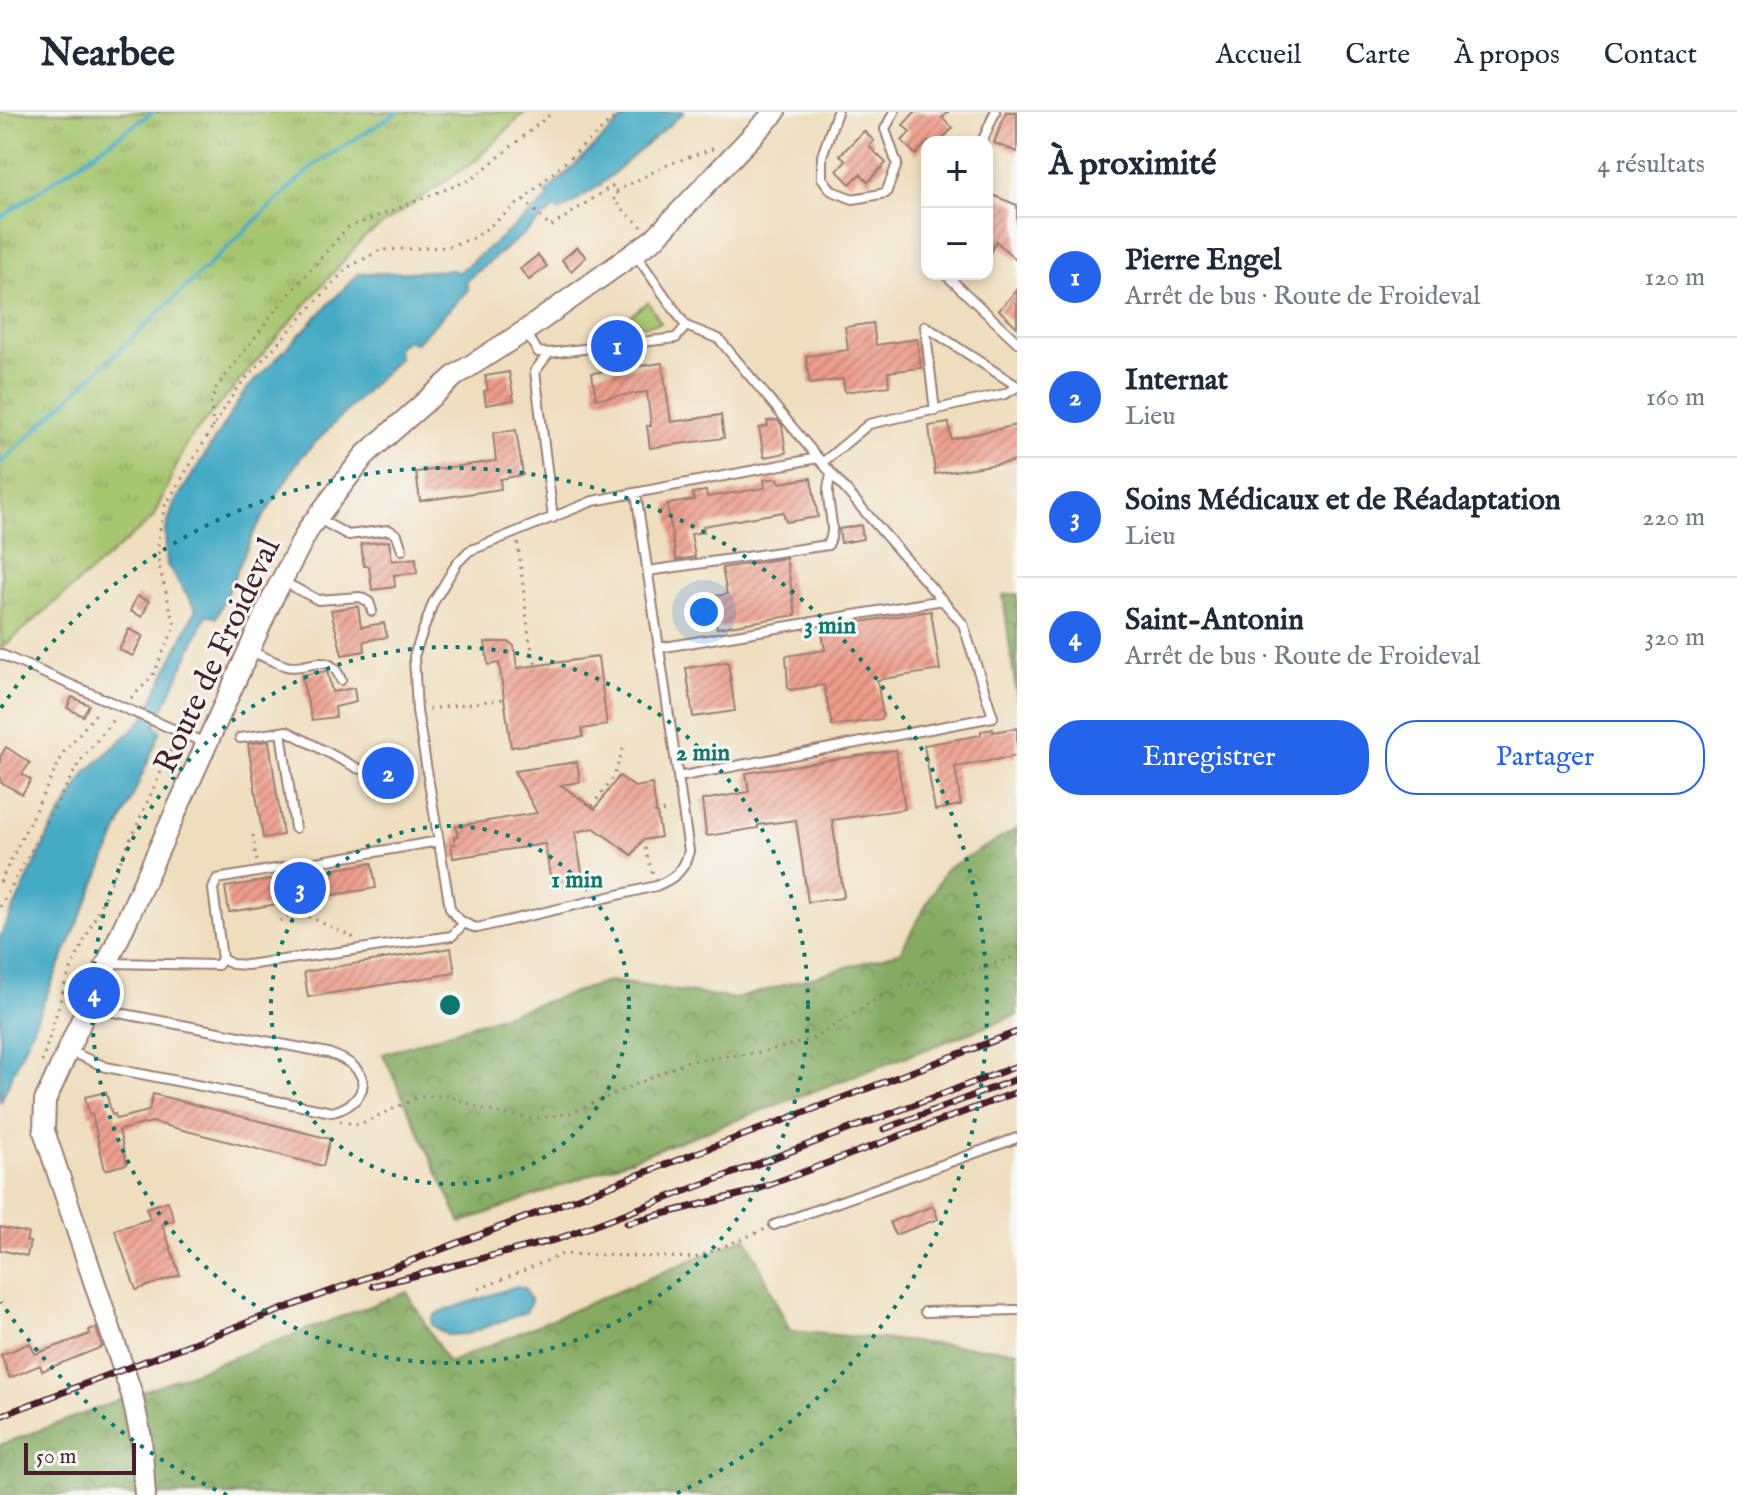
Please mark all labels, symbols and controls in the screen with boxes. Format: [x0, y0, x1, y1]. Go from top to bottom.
text: Nearbee [40, 31, 175, 79]
text: Accueil [1216, 38, 1301, 73]
text: Carte [1345, 38, 1410, 73]
text: À propos [1454, 38, 1560, 73]
text: Contact [1604, 38, 1697, 73]
map controls [921, 136, 993, 280]
button: + [921, 136, 993, 208]
text: À proximité [1049, 143, 1216, 186]
text: 4 résultats [1597, 148, 1705, 181]
button: − [921, 208, 993, 280]
text: Pierre Engel [1125, 242, 1281, 280]
text: 1 [1070, 261, 1080, 294]
text: 120 m [1645, 261, 1705, 294]
text: Arrêt de bus · Route de Froideval [1125, 280, 1480, 313]
pin: 1 [591, 316, 643, 376]
text: Internat [1125, 362, 1228, 400]
text: 2 [1069, 381, 1081, 414]
text: 160 m [1646, 381, 1705, 414]
text: Lieu [1125, 400, 1176, 433]
text: Soins Médicaux et de Réadaptation [1125, 482, 1561, 520]
text: 3 [1070, 501, 1080, 534]
text: 220 m [1642, 501, 1705, 534]
text: Lieu [1125, 520, 1176, 553]
street label: Route de Froideval [146, 532, 291, 780]
your location [684, 592, 724, 632]
text: Saint-Antonin [1125, 602, 1304, 640]
text: 3 min [804, 611, 856, 642]
text: 4 [1069, 621, 1081, 654]
text: 320 m [1645, 621, 1705, 654]
text: Arrêt de bus · Route de Froideval [1125, 640, 1480, 673]
button: Enregistrer [1049, 720, 1369, 795]
button: Partager [1385, 720, 1705, 795]
text: 2 min [676, 738, 730, 769]
pin: 2 [362, 743, 414, 803]
pin: 3 [274, 858, 326, 918]
text: 1 min [551, 865, 603, 896]
pin: 4 [68, 963, 120, 1023]
centre of rings [436, 991, 464, 1019]
scale bar [24, 1439, 136, 1475]
text: 50 m [36, 1443, 77, 1471]

